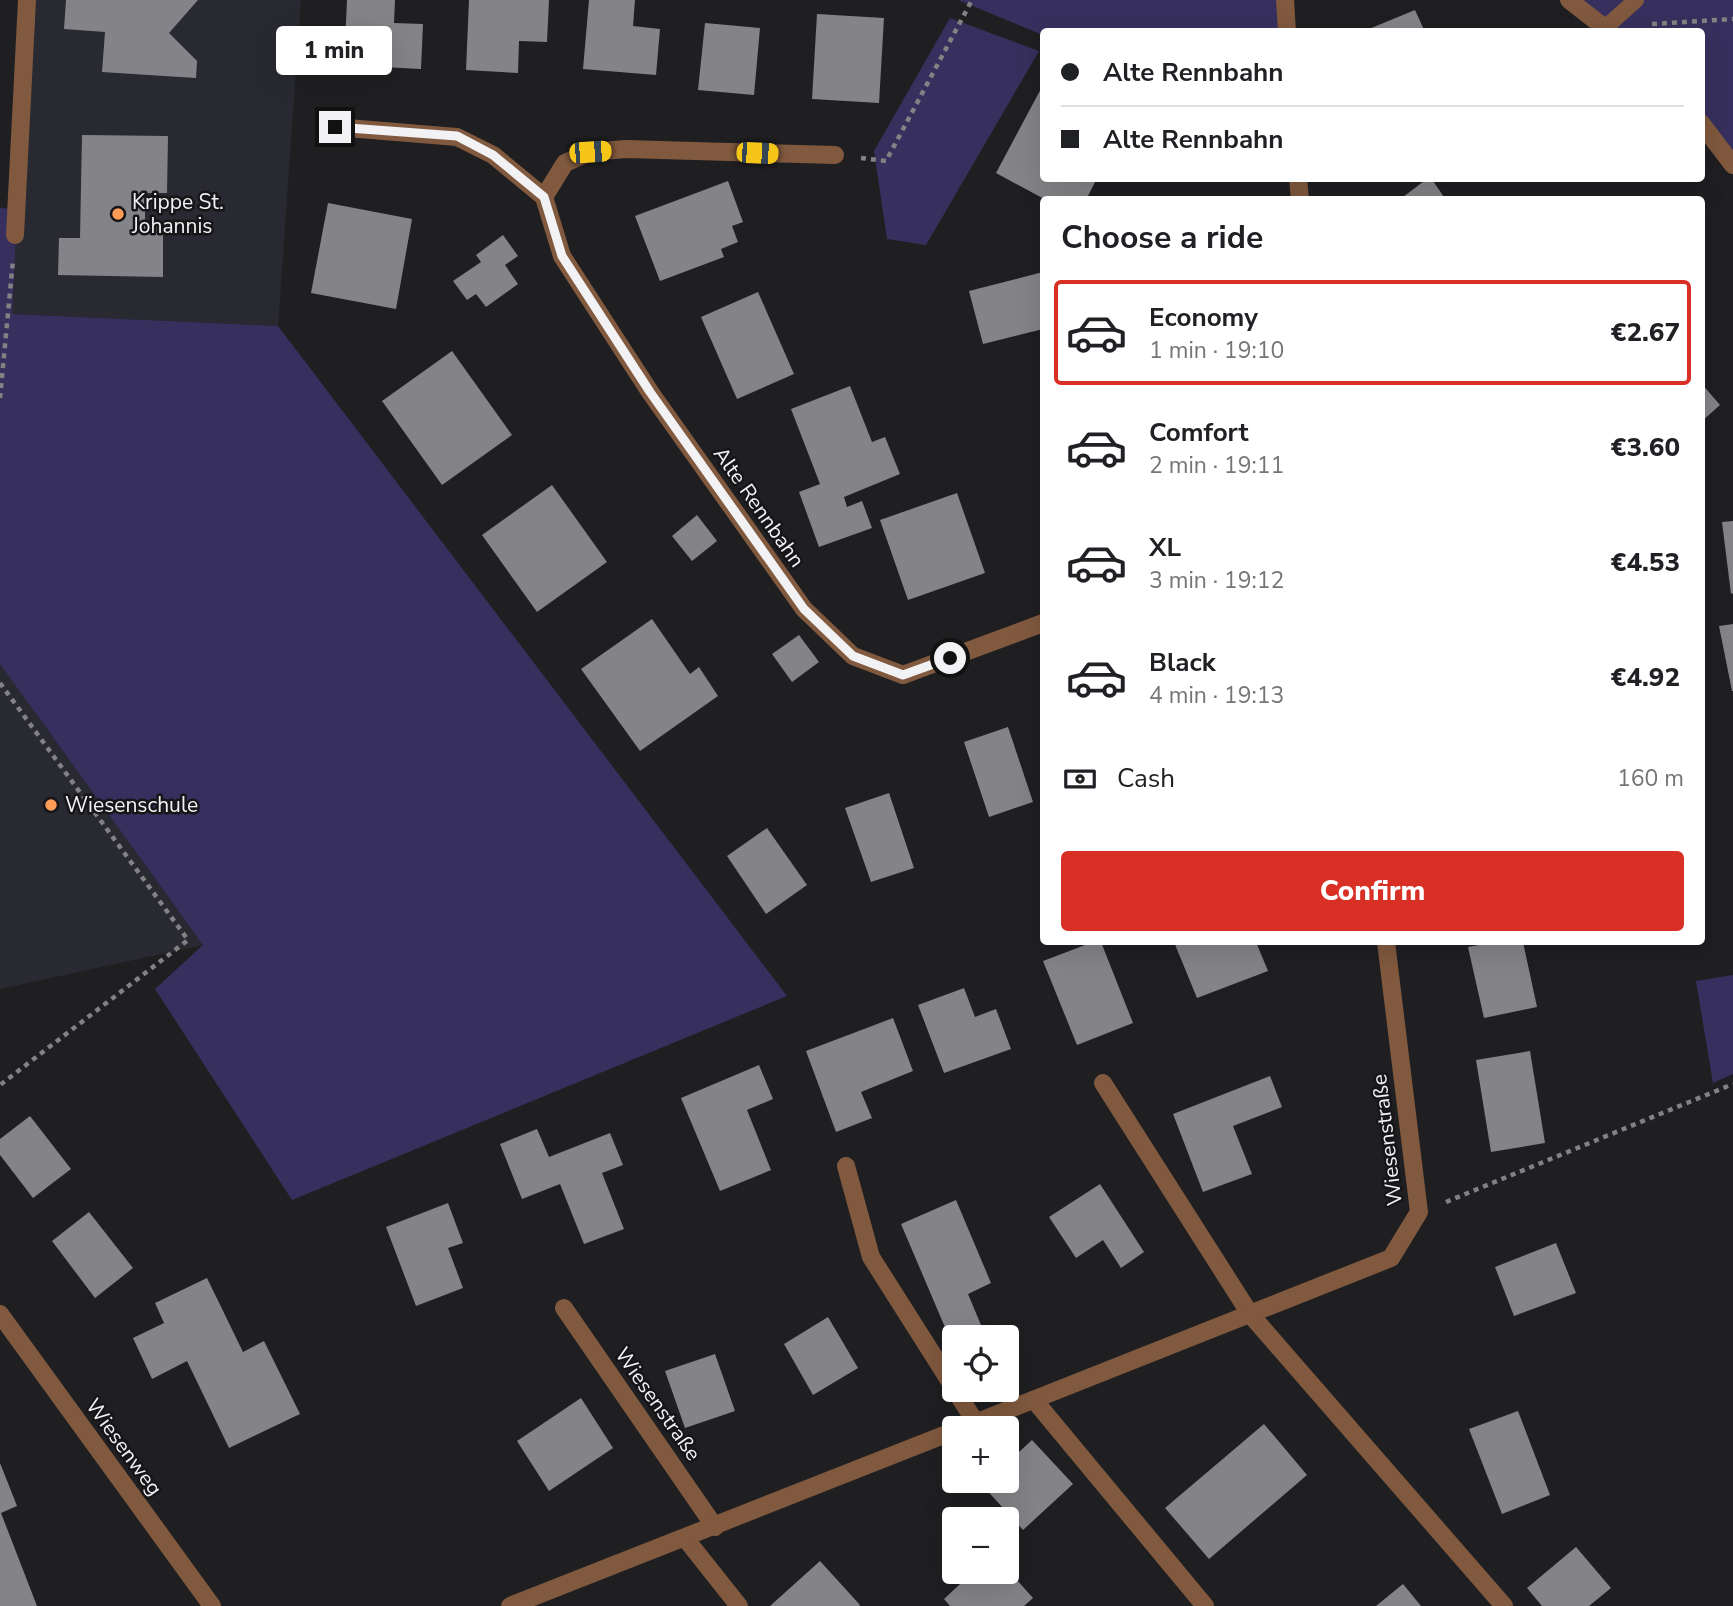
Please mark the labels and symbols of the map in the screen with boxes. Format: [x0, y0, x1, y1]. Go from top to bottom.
callout: 1 min [277, 25, 393, 74]
route end [319, 111, 351, 143]
car [569, 140, 612, 164]
car [736, 142, 779, 164]
place label: Krippe St. Johannis [131, 188, 224, 240]
marker: Krippe St. Johannis [110, 206, 126, 222]
street label: Alte Rennbahn [707, 441, 811, 573]
route start [934, 642, 966, 674]
place label: Wiesenschule [65, 791, 198, 819]
marker: Wiesenschule [43, 797, 59, 813]
street label: Wiesenstraße [1365, 1073, 1409, 1207]
street label: Wiesenstraße [609, 1342, 707, 1466]
street label: Wiesenweg [79, 1393, 169, 1501]

